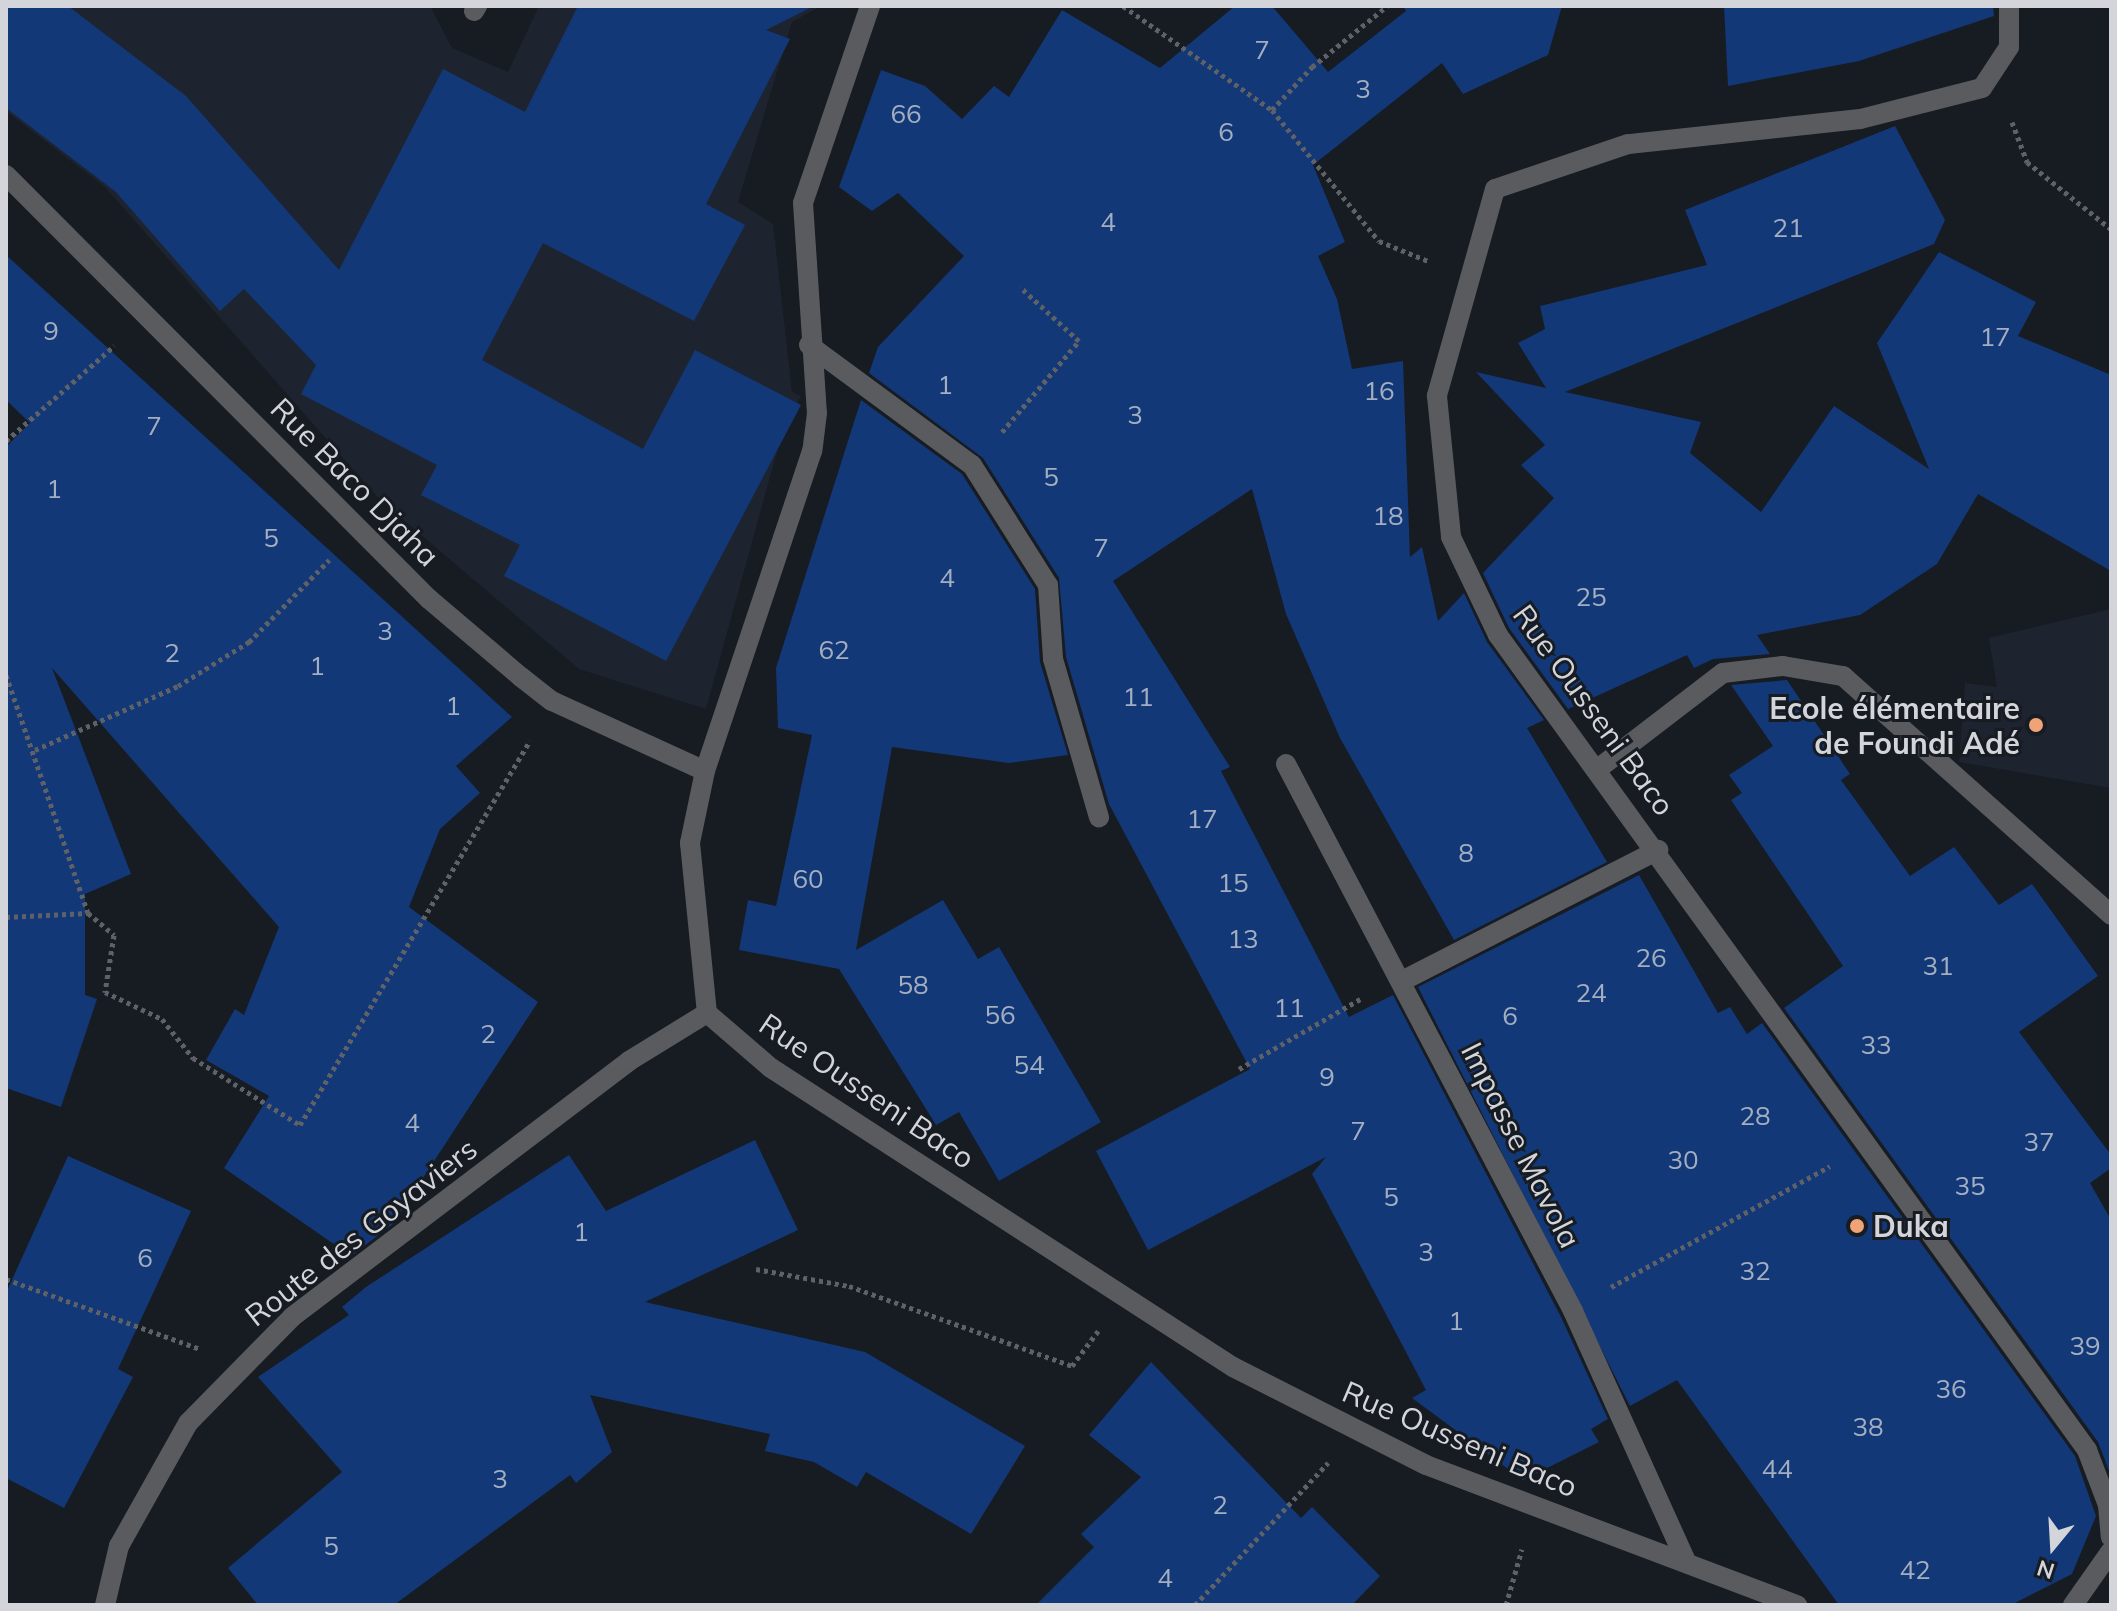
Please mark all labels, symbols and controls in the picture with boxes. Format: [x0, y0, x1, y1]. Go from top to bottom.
house number: 7 [1254, 34, 1270, 66]
house number: 3 [1355, 73, 1371, 105]
house number: 66 [890, 98, 922, 130]
house number: 6 [1218, 116, 1234, 148]
house number: 4 [1100, 206, 1116, 238]
house number: 21 [1772, 212, 1804, 244]
house number: 9 [43, 315, 59, 347]
house number: 17 [1979, 321, 2011, 353]
house number: 1 [937, 369, 953, 401]
house number: 16 [1363, 375, 1395, 407]
street label: Rue Baco Djaha [263, 390, 447, 574]
house number: 3 [1127, 399, 1143, 431]
house number: 7 [146, 410, 162, 442]
house number: 5 [1043, 461, 1059, 493]
house number: 1 [46, 473, 62, 505]
house number: 18 [1372, 500, 1404, 532]
house number: 5 [263, 522, 279, 554]
house number: 7 [1093, 532, 1109, 564]
house number: 4 [939, 562, 955, 594]
house number: 25 [1575, 581, 1607, 613]
street label: Rue Ousseni Baco [1506, 598, 1682, 822]
house number: 3 [377, 615, 393, 647]
house number: 62 [818, 634, 850, 666]
house number: 2 [164, 637, 180, 669]
house number: 1 [309, 650, 325, 682]
house number: 11 [1122, 681, 1154, 713]
house number: 1 [445, 690, 461, 722]
place label: Ecole élémentaire de Foundi Adé [1769, 690, 2020, 760]
marker: Ecole élémentaire de Foundi Adé [2027, 716, 2045, 734]
house number: 17 [1186, 803, 1218, 835]
house number: 8 [1458, 837, 1474, 869]
house number: 60 [792, 863, 824, 895]
house number: 15 [1217, 867, 1249, 899]
house number: 13 [1227, 923, 1259, 955]
house number: 26 [1635, 942, 1667, 974]
house number: 31 [1922, 950, 1954, 982]
house number: 58 [897, 969, 929, 1001]
house number: 24 [1575, 977, 1607, 1009]
house number: 11 [1273, 992, 1305, 1024]
house number: 56 [984, 999, 1016, 1031]
house number: 6 [1502, 1000, 1518, 1032]
street label: Rue Ousseni Baco [753, 1006, 981, 1176]
house number: 2 [480, 1018, 496, 1050]
house number: 33 [1860, 1029, 1892, 1061]
street label: Impasse Mavola [1454, 1036, 1588, 1254]
house number: 54 [1013, 1049, 1045, 1081]
house number: 9 [1319, 1061, 1335, 1093]
house number: 28 [1739, 1100, 1771, 1132]
house number: 4 [404, 1107, 420, 1139]
house number: 7 [1350, 1115, 1366, 1147]
house number: 37 [2023, 1126, 2055, 1158]
street label: Route des Goyaviers [238, 1130, 484, 1334]
house number: 30 [1667, 1144, 1699, 1176]
house number: 35 [1954, 1170, 1986, 1202]
house number: 5 [1383, 1181, 1399, 1213]
place label: Duka [1873, 1208, 1949, 1244]
house number: 1 [573, 1216, 589, 1248]
marker: Duka [1848, 1217, 1866, 1235]
house number: 3 [1418, 1236, 1434, 1268]
house number: 6 [137, 1242, 153, 1274]
house number: 32 [1739, 1255, 1771, 1287]
house number: 1 [1448, 1305, 1464, 1337]
house number: 39 [2069, 1330, 2101, 1362]
street label: Rue Ousseni Baco [1337, 1373, 1583, 1505]
house number: 36 [1935, 1373, 1967, 1405]
house number: 38 [1852, 1411, 1884, 1443]
house number: 44 [1761, 1453, 1793, 1485]
house number: 3 [492, 1463, 508, 1495]
house number: 2 [1212, 1489, 1228, 1521]
north arrow [2013, 1507, 2093, 1587]
house number: 5 [323, 1530, 339, 1562]
house number: 42 [1899, 1554, 1931, 1586]
text: N [2033, 1554, 2058, 1586]
house number: 4 [1157, 1562, 1173, 1594]

